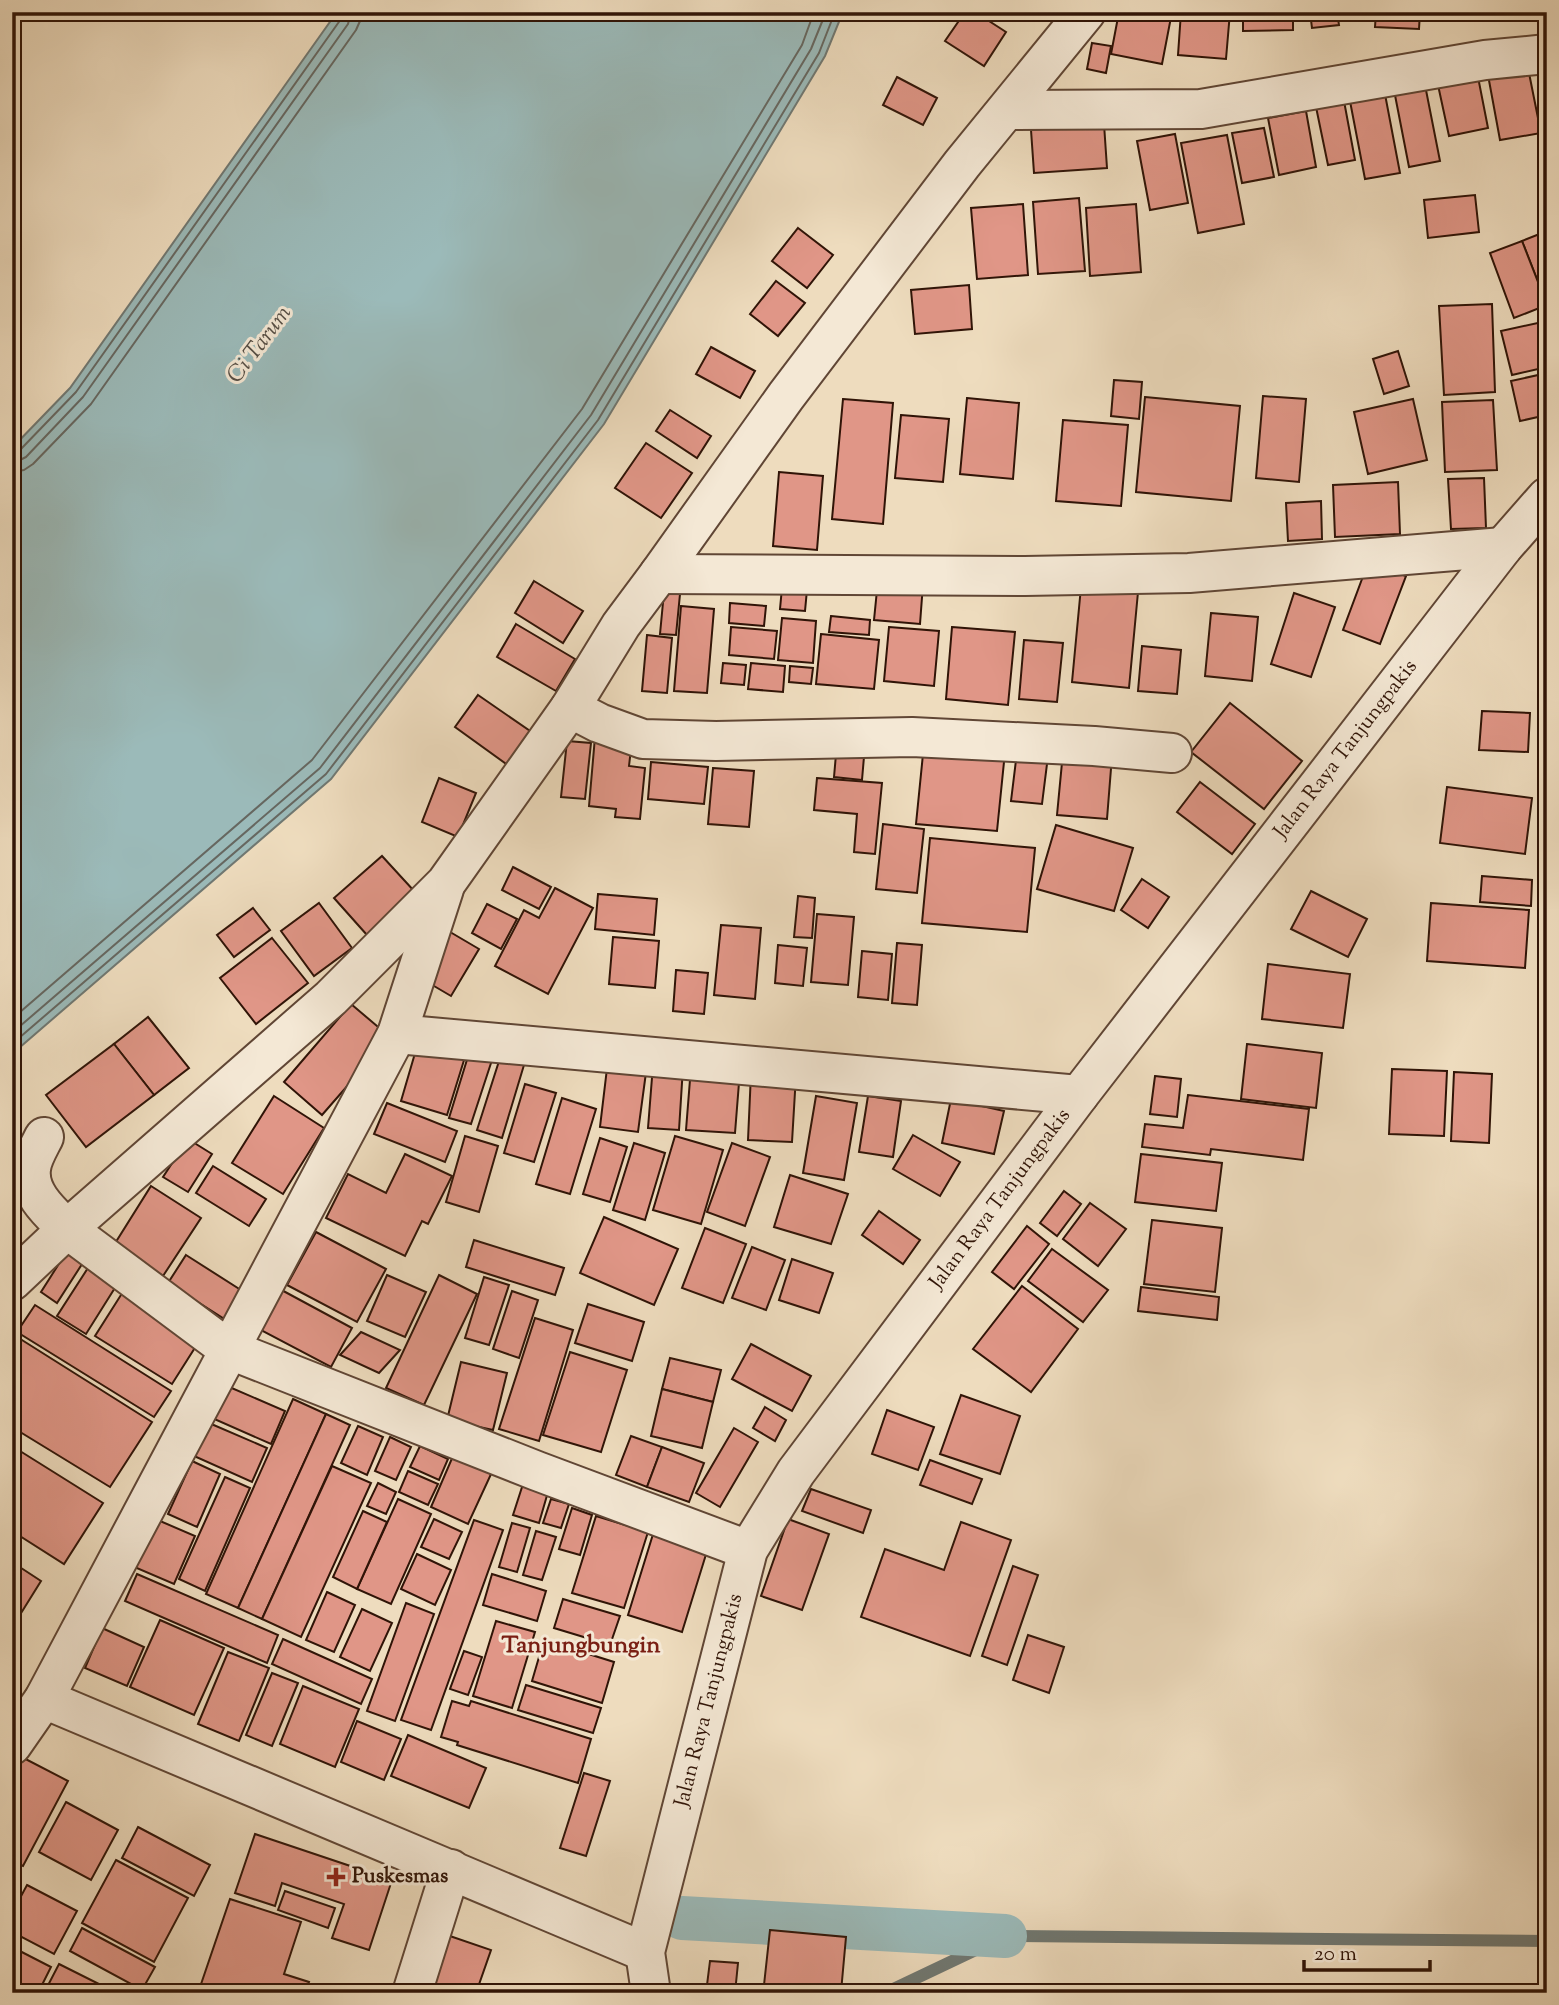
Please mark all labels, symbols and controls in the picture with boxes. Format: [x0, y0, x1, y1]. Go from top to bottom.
water label: Ci Tarum [220, 299, 301, 391]
street label: Jalan Raya Tanjungpakis [1267, 654, 1425, 846]
street label: Jalan Raya Tanjungpakis [922, 1103, 1079, 1297]
street label: Jalan Raya Tanjungpakis [667, 1591, 751, 1812]
district label: Tanjungbungin [501, 1629, 661, 1663]
place label: Puskesmas [352, 1862, 448, 1892]
marker: Puskesmas [326, 1867, 346, 1887]
scale bar [1304, 1928, 1430, 1972]
text: 20 m [1314, 1940, 1357, 1970]

